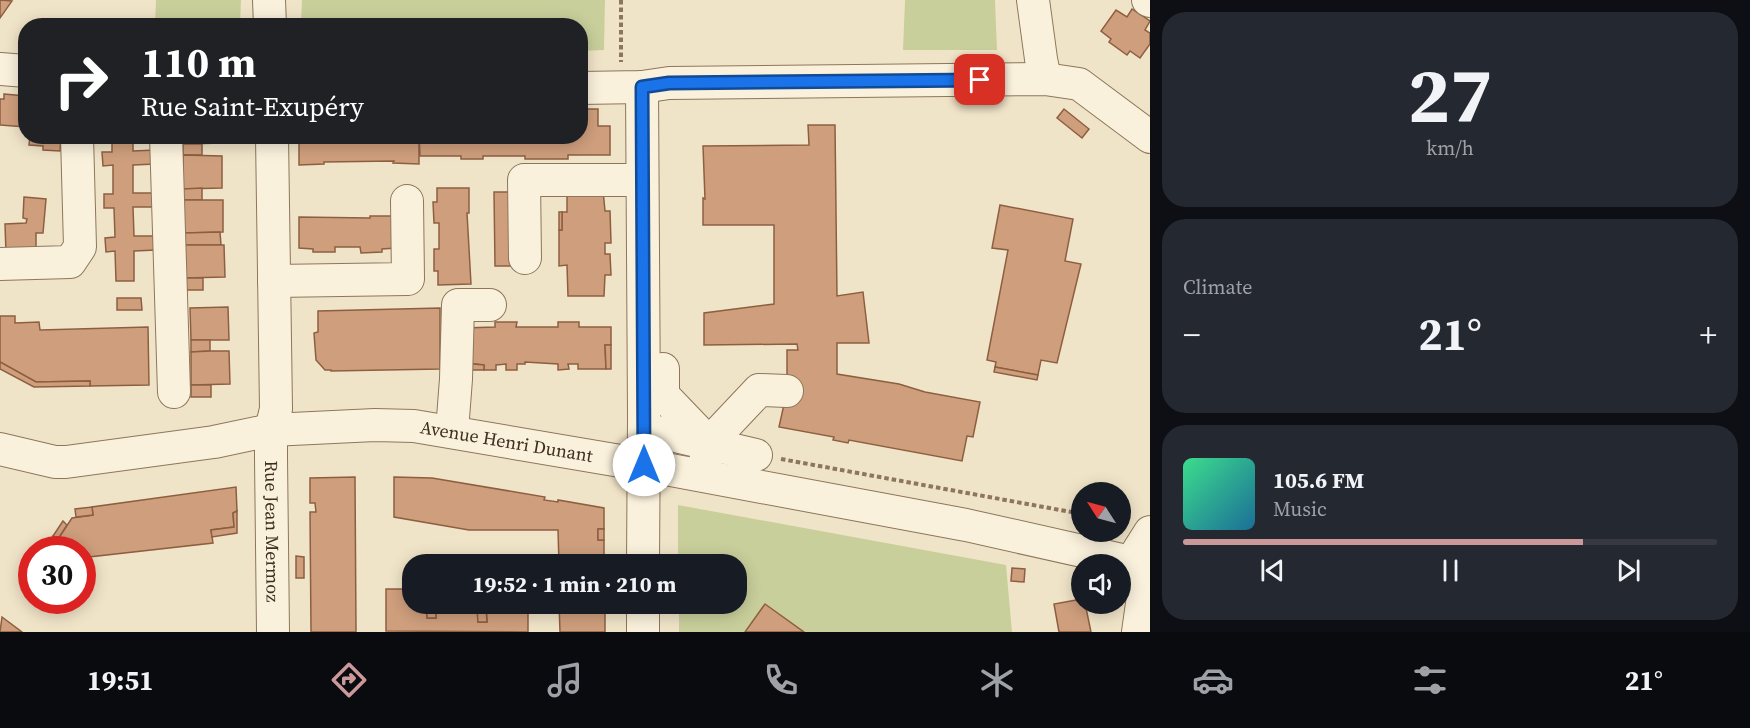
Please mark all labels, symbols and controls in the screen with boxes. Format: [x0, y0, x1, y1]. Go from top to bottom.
text: 110 m [141, 33, 256, 91]
text: 27 [1408, 41, 1492, 148]
icon: right [42, 42, 120, 120]
pin [954, 54, 1005, 105]
icon: arrive [963, 63, 996, 96]
text: Rue Saint-Exupéry [141, 88, 364, 125]
text: km/h [1426, 134, 1474, 162]
text: Climate [1183, 273, 1252, 301]
text: 21° [1418, 303, 1482, 365]
text: − [1183, 312, 1201, 357]
text: + [1699, 312, 1717, 357]
street label: Avenue Henri Dunant [418, 414, 595, 468]
position arrow [612, 433, 676, 497]
street label: Rue Jean Mermoz [259, 460, 286, 602]
text: 105.6 FM [1273, 465, 1364, 495]
north arrow [1071, 482, 1131, 542]
map controls [1071, 482, 1131, 614]
text: Music [1273, 495, 1327, 523]
speed limit sign: 30 [18, 536, 96, 614]
button: sound [1071, 554, 1131, 614]
icon: previous [1256, 554, 1289, 587]
icon: pause [1434, 554, 1467, 587]
icon: next [1612, 554, 1645, 587]
text: 19:52 · 1 min · 210 m [473, 569, 676, 599]
icon: directions [328, 659, 370, 701]
icon: music [544, 659, 586, 701]
icon: phone [760, 659, 802, 701]
icon: climate [976, 659, 1018, 701]
icon: car [1192, 659, 1234, 701]
icon: filters [1409, 659, 1451, 701]
text: 19:51 [87, 662, 154, 699]
text: 21° [1625, 662, 1663, 699]

